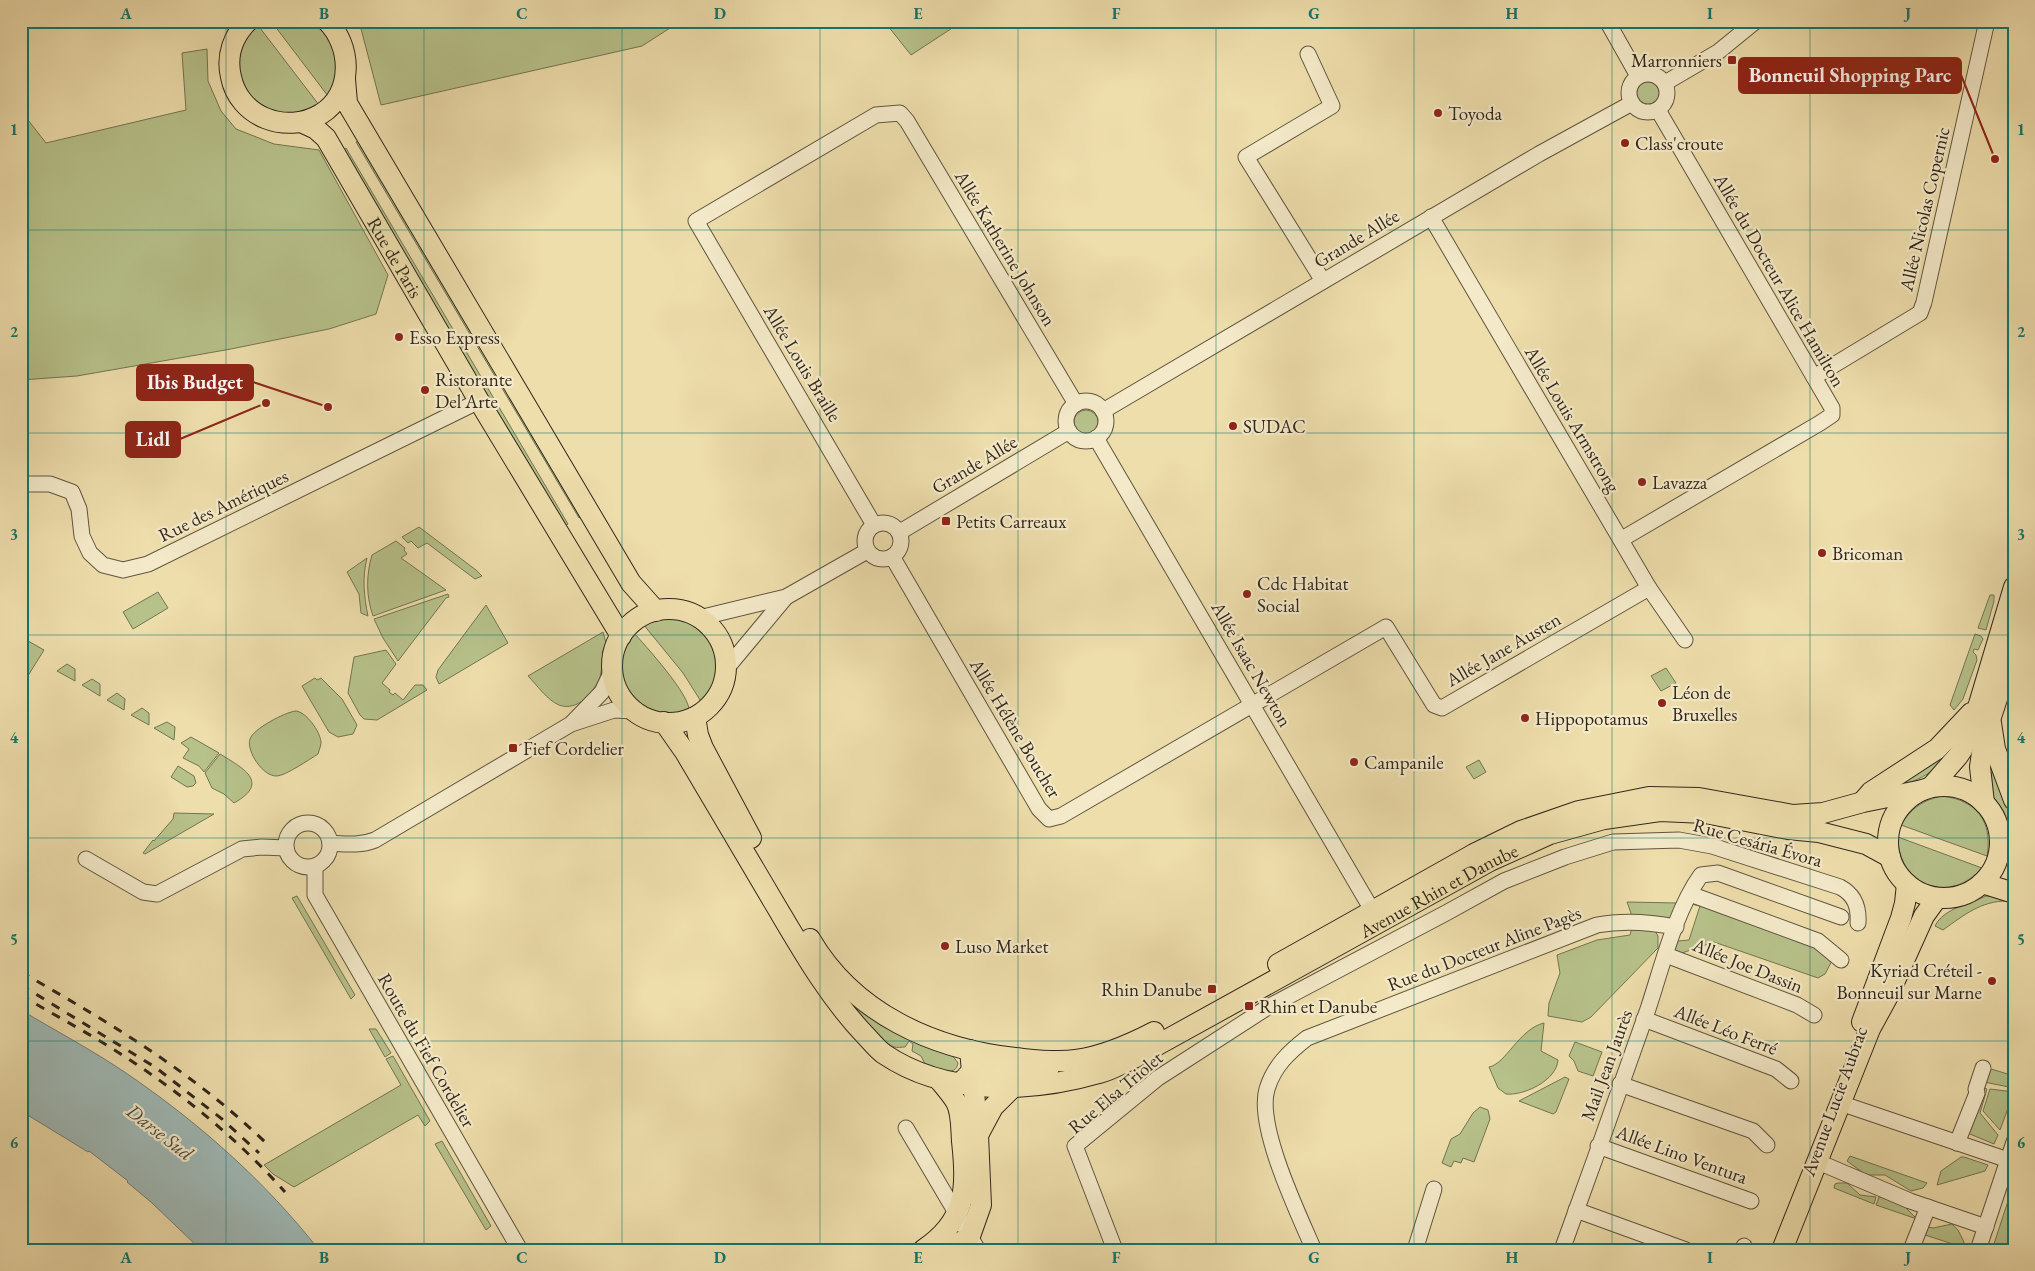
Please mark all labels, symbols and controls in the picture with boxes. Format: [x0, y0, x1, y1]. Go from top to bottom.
text: A [119, 3, 132, 24]
text: B [319, 3, 329, 24]
text: C [516, 3, 528, 24]
text: D [714, 3, 726, 24]
text: E [913, 3, 923, 24]
text: F [1112, 3, 1121, 24]
text: G [1308, 3, 1320, 24]
text: H [1506, 3, 1519, 24]
text: I [1707, 3, 1713, 24]
text: J [1903, 3, 1911, 24]
place label: Marronniers [1631, 48, 1722, 73]
marker: Marronniers [1726, 54, 1738, 66]
callout: Bonneuil Shopping Parc [1739, 58, 1961, 93]
text: Bonneuil Shopping Parc [1749, 62, 1951, 88]
place label: Toyoda [1448, 101, 1503, 126]
marker: Toyoda [1432, 107, 1444, 119]
text: 1 [10, 119, 18, 140]
text: 1 [2017, 119, 2025, 140]
street label: Allée Nicolas Copernic [1893, 124, 1956, 295]
place label: Class'croute [1635, 131, 1723, 156]
marker: Class'croute [1619, 137, 1631, 149]
street label: Allée Katherine Johnson [949, 165, 1062, 331]
street label: Allée du Docteur Alice Hamilton [1708, 168, 1851, 391]
street label: Grande Allée [1309, 203, 1404, 274]
street label: Rue de Paris [362, 212, 428, 303]
street label: Allée Louis Braille [757, 299, 847, 426]
text: 2 [10, 321, 19, 342]
text: 2 [2017, 321, 2026, 342]
place label: Esso Express [409, 325, 500, 350]
marker: Esso Express [393, 331, 405, 343]
street label: Allée Louis Armstrong [1519, 341, 1626, 498]
callout: Ibis Budget [137, 365, 253, 400]
place label: Ristorante Del Arte [435, 367, 512, 414]
text: Ibis Budget [147, 369, 244, 395]
marker: Ristorante Del Arte [419, 384, 431, 396]
place label: SUDAC [1243, 414, 1306, 439]
marker: SUDAC [1227, 420, 1239, 432]
callout: Lidl [126, 422, 180, 457]
text: Lidl [136, 426, 170, 452]
street label: Grande Allée [927, 429, 1022, 500]
street label: Rue des Amériques [154, 463, 292, 548]
place label: Lavazza [1652, 470, 1708, 495]
marker: Lavazza [1636, 476, 1648, 488]
place label: Petits Carreaux [956, 509, 1067, 534]
marker: Petits Carreaux [940, 515, 952, 527]
text: 3 [10, 524, 18, 545]
text: 3 [2017, 524, 2025, 545]
place label: Bricoman [1832, 541, 1903, 566]
marker: Bricoman [1816, 547, 1828, 559]
place label: Cdc Habitat Social [1257, 571, 1349, 618]
marker: Cdc Habitat Social [1241, 588, 1253, 600]
street label: Allée Isaac Newton [1205, 596, 1298, 732]
street label: Allée Jane Austen [1440, 606, 1565, 693]
street label: Allée Hélène Boucher [964, 653, 1067, 803]
place label: Léon de Bruxelles [1672, 680, 1737, 727]
marker: Léon de Bruxelles [1656, 697, 1668, 709]
place label: Hippopotamus [1535, 706, 1648, 731]
marker: Hippopotamus [1519, 712, 1531, 724]
text: 4 [10, 727, 19, 748]
text: 4 [2017, 727, 2026, 748]
place label: Fief Cordelier [523, 736, 625, 761]
marker: Fief Cordelier [507, 742, 519, 754]
place label: Campanile [1364, 750, 1444, 775]
marker: Campanile [1348, 756, 1360, 768]
street label: Rue Cesária Évora [1690, 812, 1826, 873]
street label: Avenue Rhin et Danube [1354, 838, 1522, 944]
street label: Rue du Docteur Aline Pagès [1384, 900, 1585, 997]
text: 5 [10, 929, 18, 950]
text: 5 [2017, 929, 2025, 950]
street label: Allée Joe Dassin [1688, 932, 1807, 999]
place label: Luso Market [955, 934, 1048, 959]
marker: Luso Market [939, 940, 951, 952]
place label: Kyriad Créteil - Bonneuil sur Marne [1837, 958, 1982, 1005]
street label: Route du Fief Cordelier [372, 968, 481, 1133]
marker: Kyriad Créteil - Bonneuil sur Marne [1986, 975, 1998, 987]
place label: Rhin Danube [1101, 977, 1202, 1002]
marker: Rhin Danube [1206, 983, 1218, 995]
place label: Rhin et Danube [1259, 994, 1377, 1019]
street label: Allée Léo Ferré [1670, 998, 1781, 1061]
marker: Rhin et Danube [1243, 1000, 1255, 1012]
street label: Mail Jean Jaurès [1575, 1006, 1638, 1124]
street label: Avenue Lucie Aubrac [1795, 1023, 1873, 1180]
street label: Rue Elsa Triolet [1063, 1045, 1168, 1139]
water label: Darse Sud [121, 1097, 199, 1167]
street label: Allée Lino Ventura [1612, 1119, 1751, 1190]
text: 6 [10, 1132, 19, 1153]
text: 6 [2017, 1132, 2026, 1153]
text: A [119, 1247, 132, 1268]
text: B [319, 1247, 329, 1268]
text: C [516, 1247, 528, 1268]
text: D [714, 1247, 726, 1268]
text: E [913, 1247, 923, 1268]
text: F [1112, 1247, 1121, 1268]
text: G [1308, 1247, 1320, 1268]
text: H [1506, 1247, 1519, 1268]
text: I [1707, 1247, 1713, 1268]
text: J [1903, 1247, 1911, 1268]

